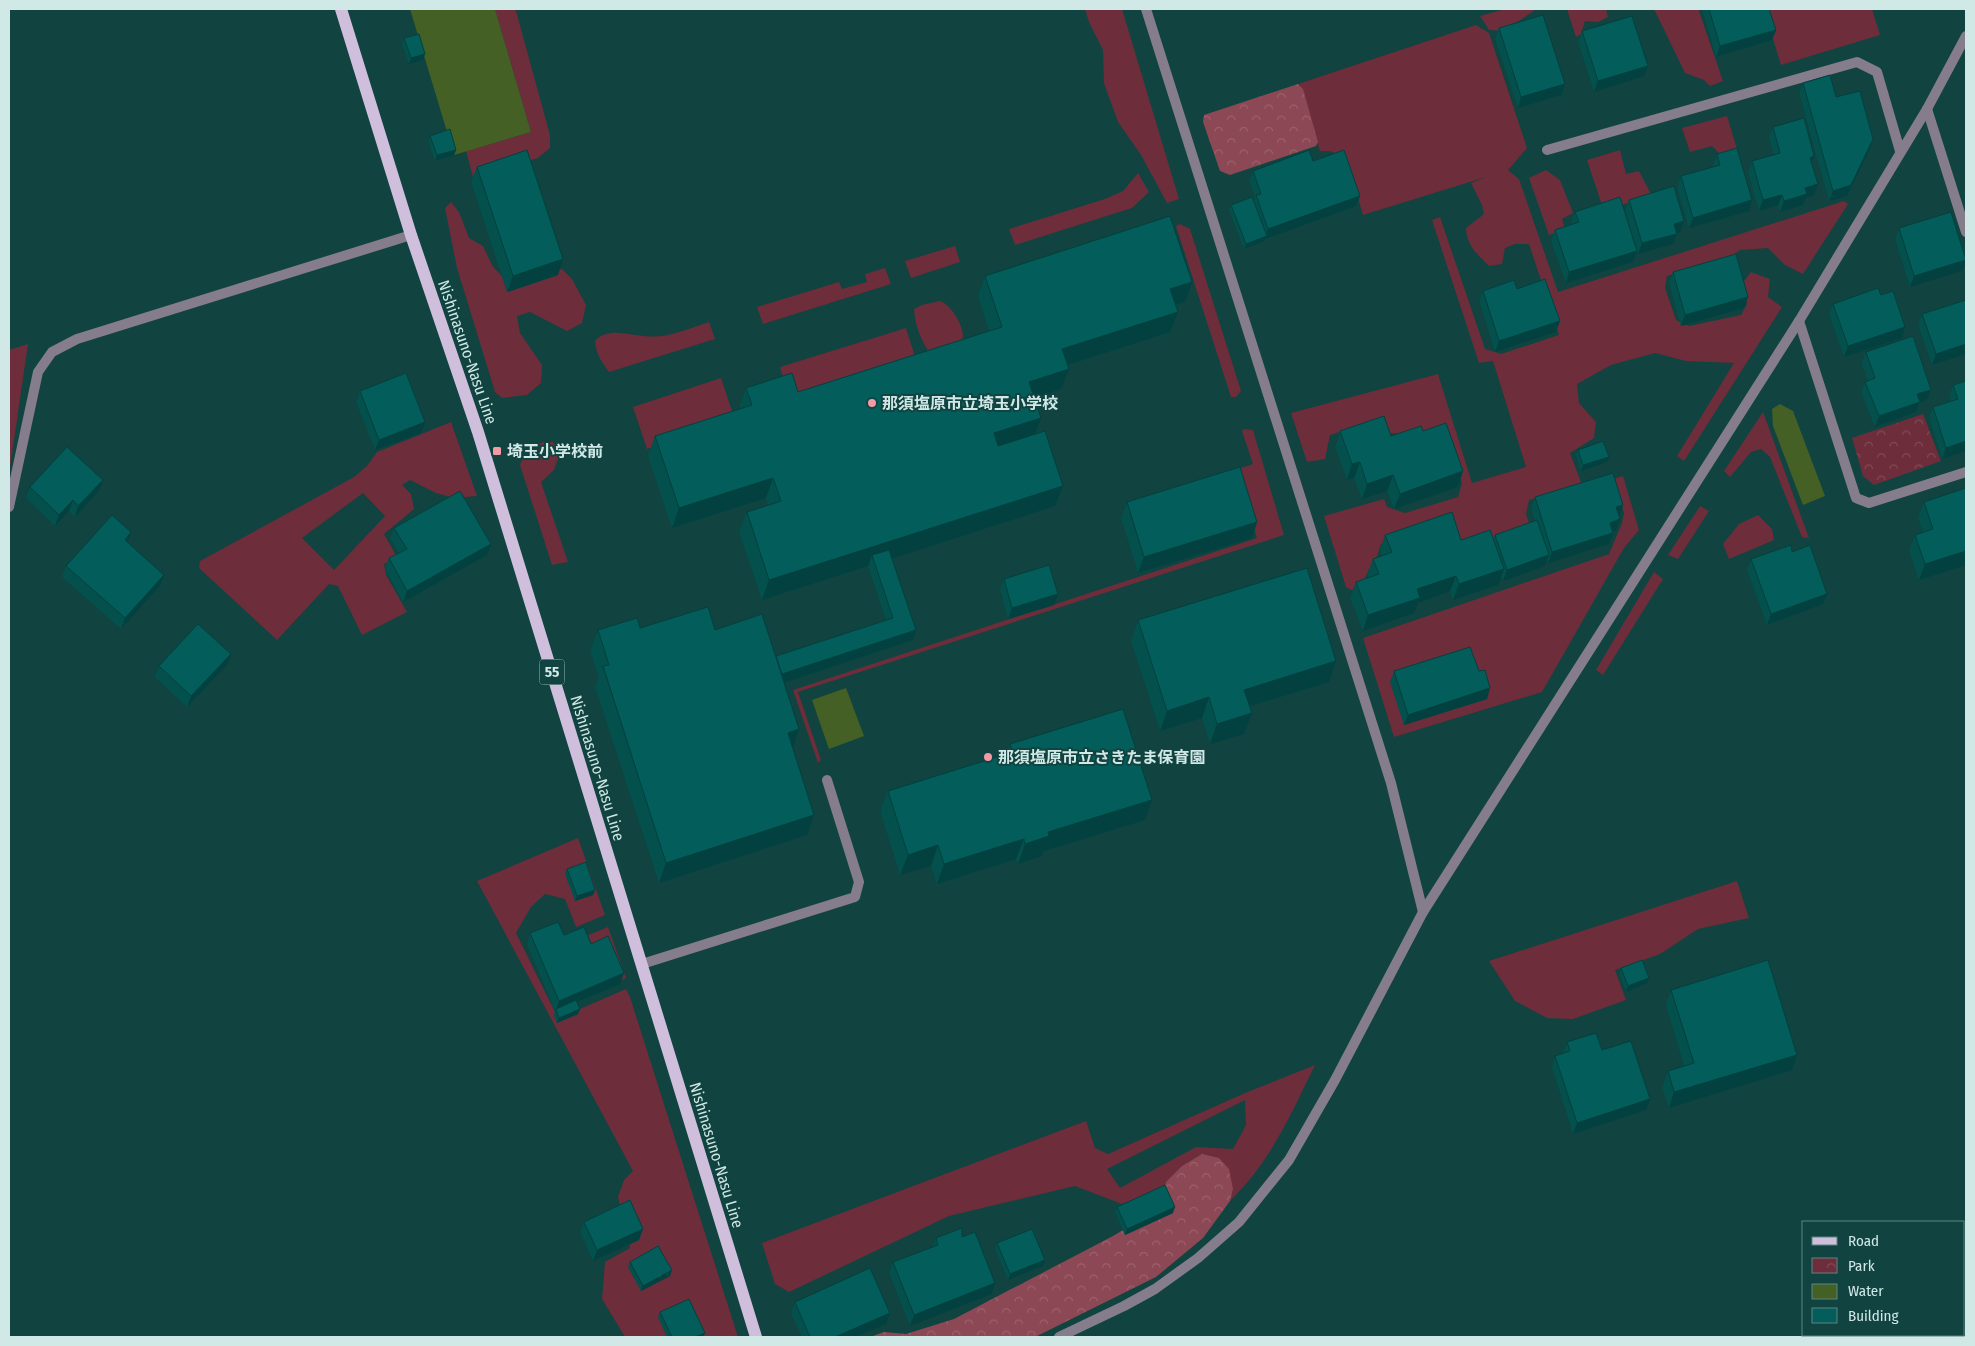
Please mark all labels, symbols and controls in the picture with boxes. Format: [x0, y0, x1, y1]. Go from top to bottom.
street label: Nishinasuno-Nasu Line [434, 278, 501, 427]
place label: 那須塩原市立埼玉小学校 [882, 394, 1058, 413]
marker: 那須塩原市立埼玉小学校 [866, 397, 878, 409]
place label: 埼玉小学校前 [507, 442, 603, 461]
marker: 埼玉小学校前 [491, 445, 503, 457]
road number: 55 [540, 660, 564, 684]
street label: Nishinasuno-Nasu Line [566, 693, 629, 843]
place label: 那須塩原市立さきたま保育園 [998, 748, 1206, 767]
marker: 那須塩原市立さきたま保育園 [982, 751, 994, 763]
street label: Nishinasuno-Nasu Line [685, 1080, 748, 1230]
legend [1802, 1221, 1965, 1336]
text: Road [1848, 1232, 1879, 1250]
text: Park [1848, 1257, 1875, 1275]
text: Water [1848, 1282, 1884, 1300]
text: Building [1848, 1307, 1899, 1325]

